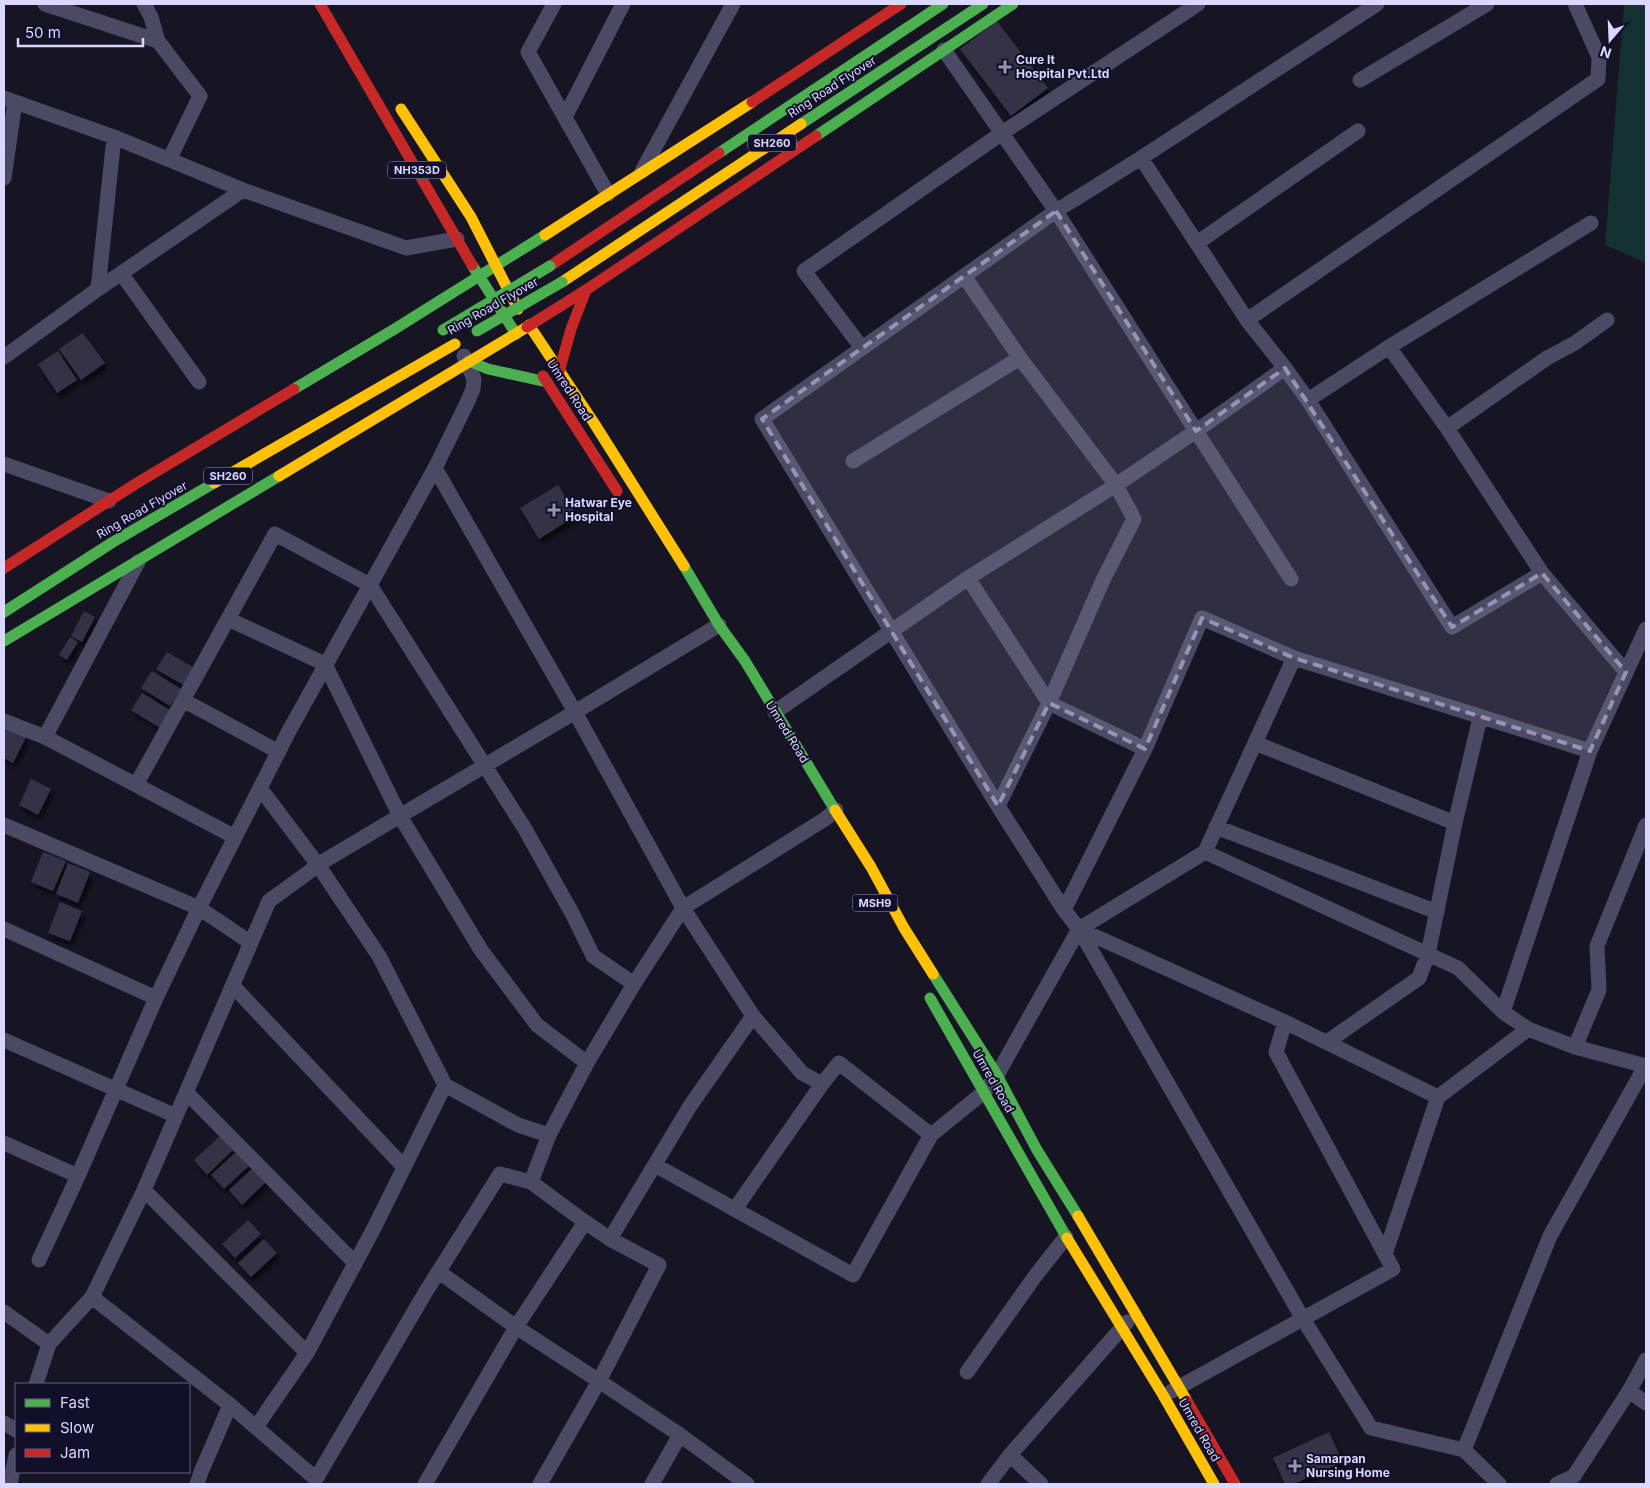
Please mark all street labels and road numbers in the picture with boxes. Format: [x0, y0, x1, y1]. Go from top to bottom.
street label: Ring Road Flyover [785, 52, 879, 121]
road number: SH260 [748, 134, 796, 152]
road number: NH353D [388, 162, 446, 178]
street label: Ring Road Flyover [445, 273, 541, 338]
street label: Umred Road [544, 356, 595, 423]
road number: SH260 [204, 468, 252, 484]
street label: Ring Road Flyover [94, 477, 190, 542]
street label: Umred Road [762, 698, 812, 766]
road number: MSH9 [852, 894, 898, 911]
street label: Umred Road [969, 1046, 1018, 1115]
street label: Umred Road [1175, 1395, 1224, 1464]

